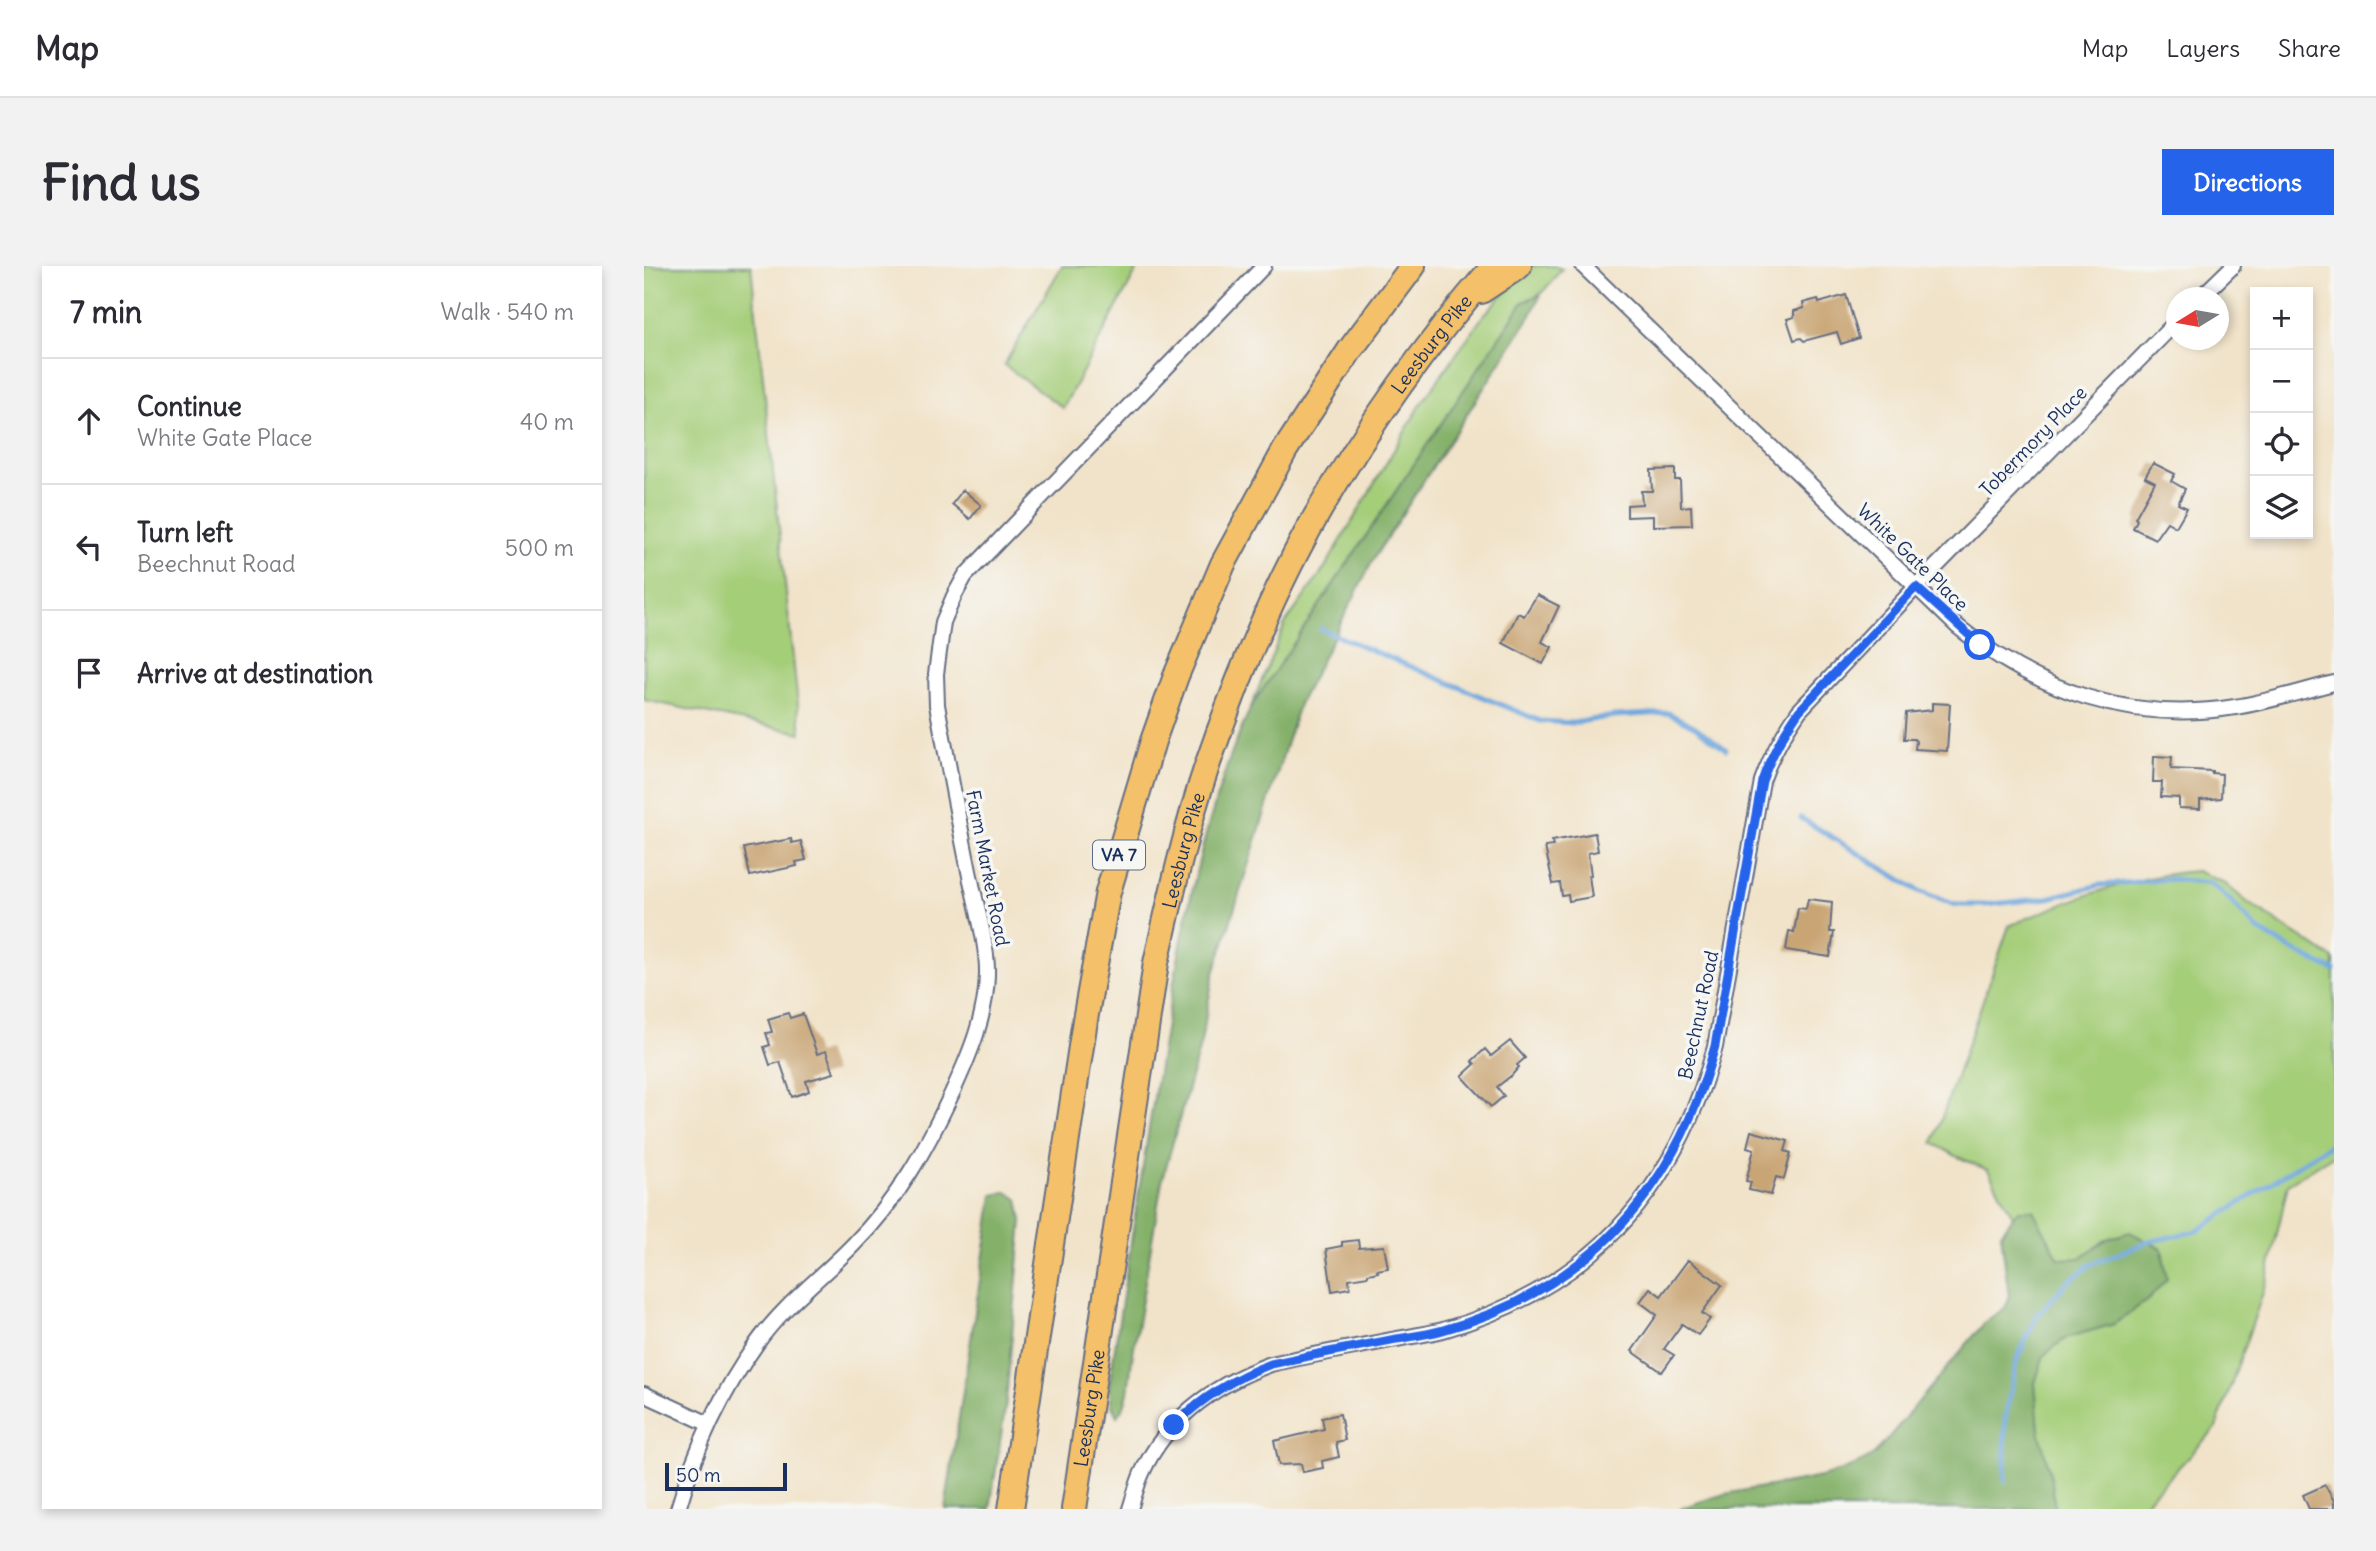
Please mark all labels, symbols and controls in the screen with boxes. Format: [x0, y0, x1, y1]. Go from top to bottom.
text: Map [35, 27, 99, 69]
text: Map [2082, 33, 2128, 63]
text: Layers [2166, 33, 2240, 63]
text: Share [2278, 33, 2341, 63]
button: Directions [2162, 149, 2334, 215]
text: Find us [42, 152, 200, 213]
north arrow [2166, 287, 2229, 350]
map controls [2250, 287, 2313, 539]
button: + [2250, 287, 2313, 350]
street label: Leesburg Pike [1386, 290, 1477, 398]
text: 7 min [70, 293, 142, 331]
text: Walk · 540 m [440, 297, 574, 326]
button: − [2250, 350, 2313, 413]
street label: Tobermory Place [1974, 381, 2092, 501]
text: Continue [137, 390, 242, 423]
icon: ahead [70, 402, 108, 440]
text: 40 m [520, 407, 574, 436]
button: locate [2250, 413, 2313, 476]
text: White Gate Place [137, 423, 313, 452]
button: layers [2250, 476, 2313, 539]
street label: White Gate Place [1853, 498, 1973, 616]
text: Turn left [137, 516, 233, 549]
icon: left [70, 528, 108, 566]
text: 500 m [505, 533, 574, 562]
text: Beechnut Road [137, 549, 296, 578]
route start [1964, 629, 1995, 660]
icon: arrive [70, 654, 108, 692]
text: Arrive at destination [137, 657, 373, 690]
street label: Farm Market Road [961, 788, 1015, 948]
street label: Leesburg Pike [1157, 790, 1210, 911]
road number: VA 7 [1093, 840, 1145, 870]
street label: Beechnut Road [1673, 948, 1723, 1082]
street label: Leesburg Pike [1068, 1348, 1110, 1469]
route end [1158, 1409, 1189, 1440]
scale bar [665, 1460, 788, 1492]
text: 50 m [676, 1463, 721, 1487]

